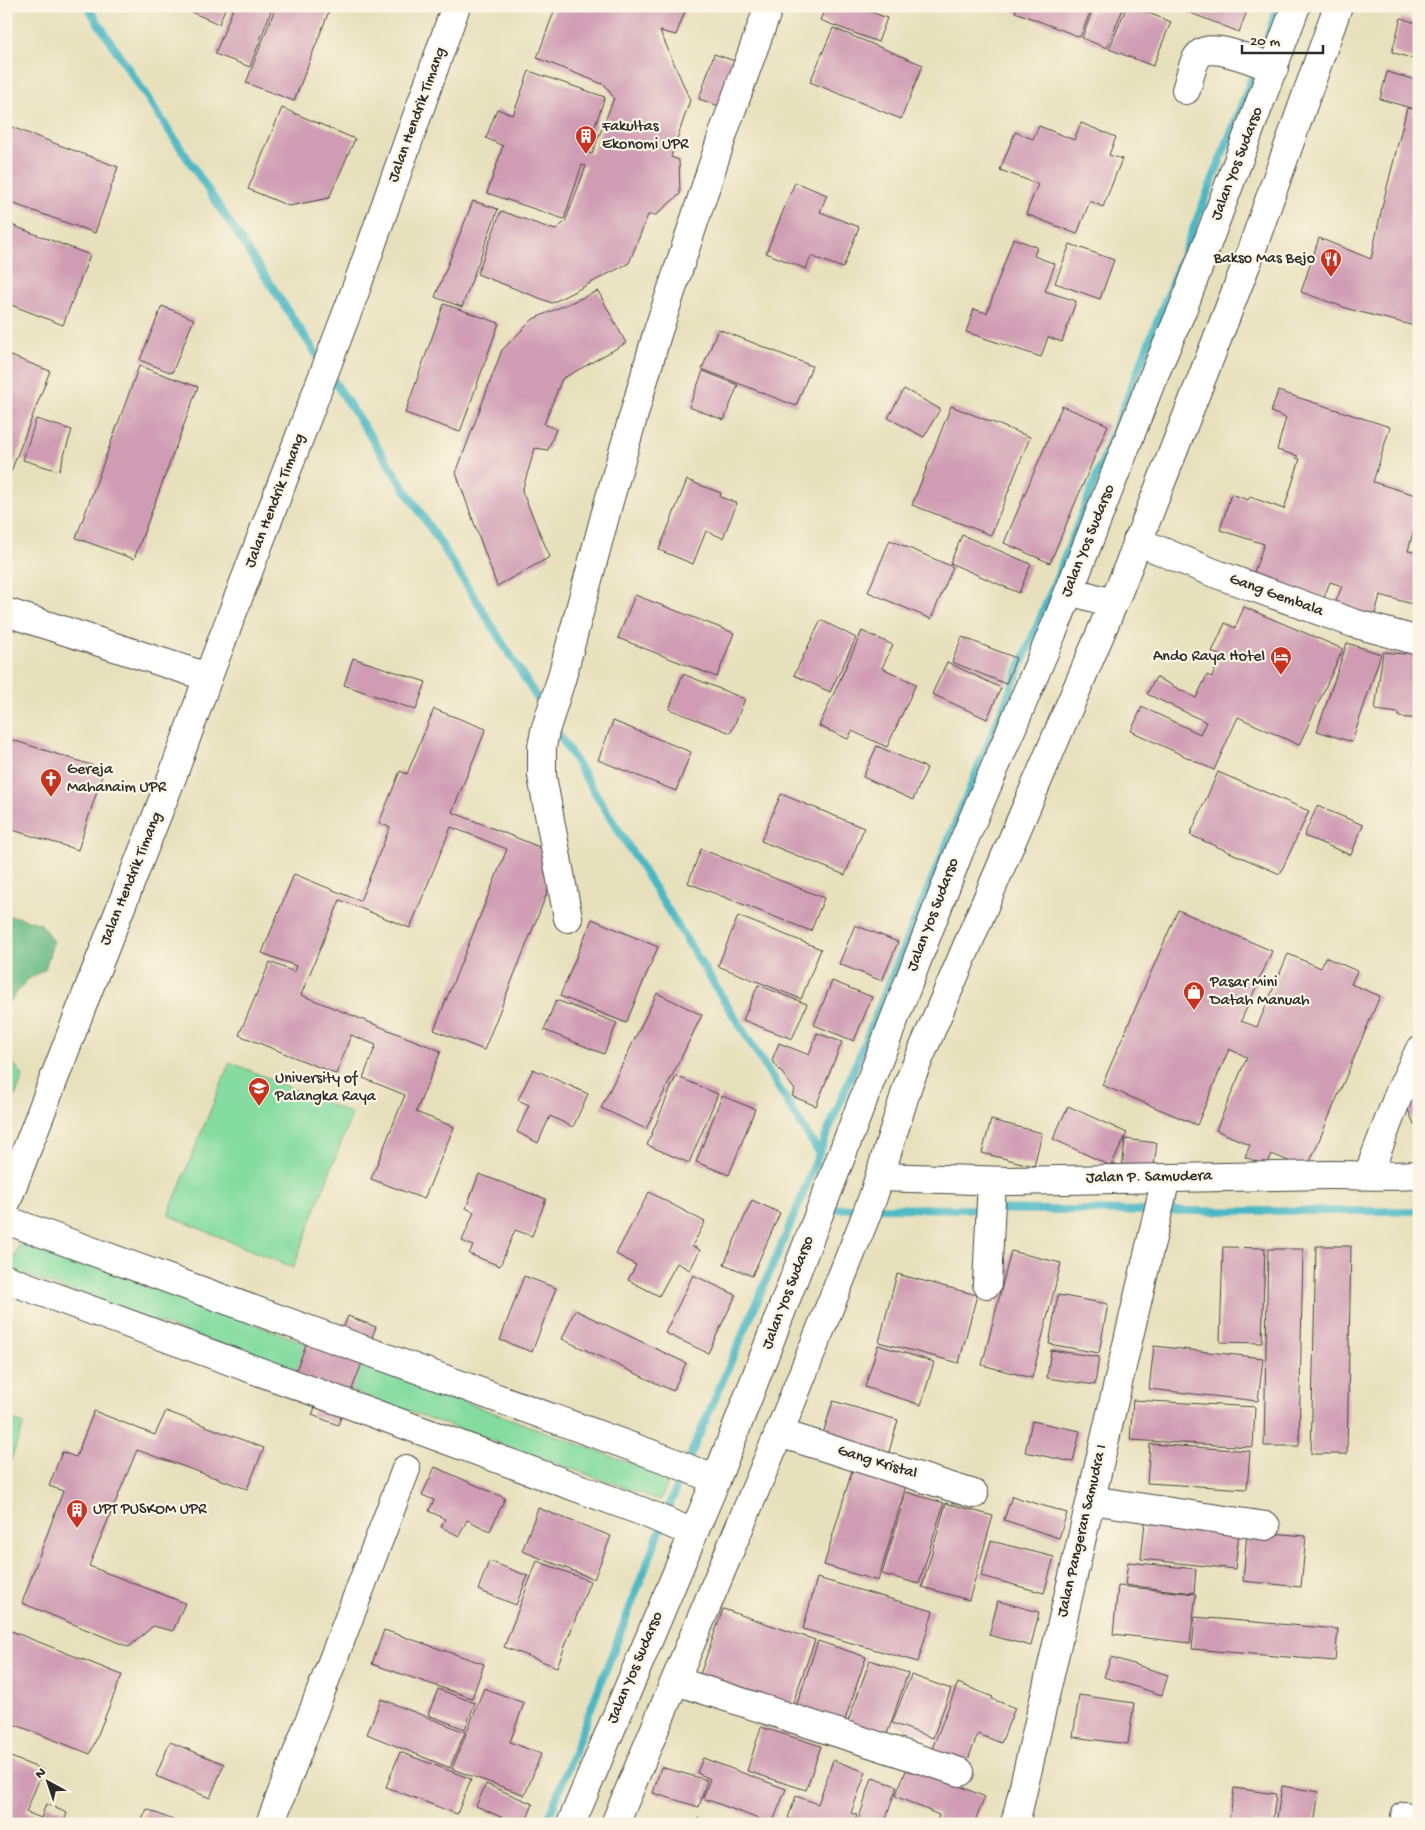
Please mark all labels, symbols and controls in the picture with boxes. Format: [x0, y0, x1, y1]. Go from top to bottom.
scale bar [1242, 22, 1324, 54]
text: 20 m [1250, 33, 1280, 51]
street label: Jalan Hendrik Timang [385, 45, 451, 185]
street label: Jalan Yos Sudarso [1208, 105, 1268, 223]
place label: Fakultas Ekonomi UPR [601, 118, 689, 155]
building icon: Fakultas Ekonomi UPR [574, 124, 598, 155]
restaurant icon: Bakso Mas Bejo [1319, 247, 1343, 278]
place label: Bakso Mas Bejo [1213, 250, 1315, 269]
street label: Jalan Hendrik Timang [242, 431, 310, 571]
street label: Jalan Yos Sudarso [1058, 482, 1120, 600]
street label: Gang Gembala [1226, 570, 1327, 622]
hotel icon: Ando Raya Hotel [1269, 645, 1293, 676]
place label: Ando Raya Hotel [1153, 648, 1265, 667]
place label: Gereja Mahanaim UPR [67, 761, 167, 798]
church icon: Gereja Mahanaim UPR [39, 767, 63, 798]
street label: Jalan Hendrik Timang [97, 810, 167, 948]
street label: Jalan Yos Sudarso [904, 856, 964, 974]
place label: Pasar Mini Datah Manuah [1209, 974, 1310, 1011]
shop icon: Pasar Mini Datah Manuah [1182, 980, 1206, 1011]
place label: University of Palangka Raya [274, 1070, 377, 1107]
school or university icon: University of Palangka Raya [247, 1076, 271, 1107]
street label: Jalan P. Samudera [1086, 1167, 1213, 1189]
street label: Jalan Yos Sudarso [759, 1234, 819, 1352]
street label: Gang Kristal [835, 1442, 919, 1484]
street label: Jalan Pangeran Samudra I [1054, 1443, 1112, 1619]
building icon: UPT PUSKOM UPR [65, 1498, 89, 1529]
place label: UPT PUSKOM UPR [93, 1501, 207, 1520]
street label: Jalan Yos Sudarso [604, 1609, 668, 1727]
north arrow [22, 1758, 72, 1808]
text: N [32, 1765, 50, 1783]

